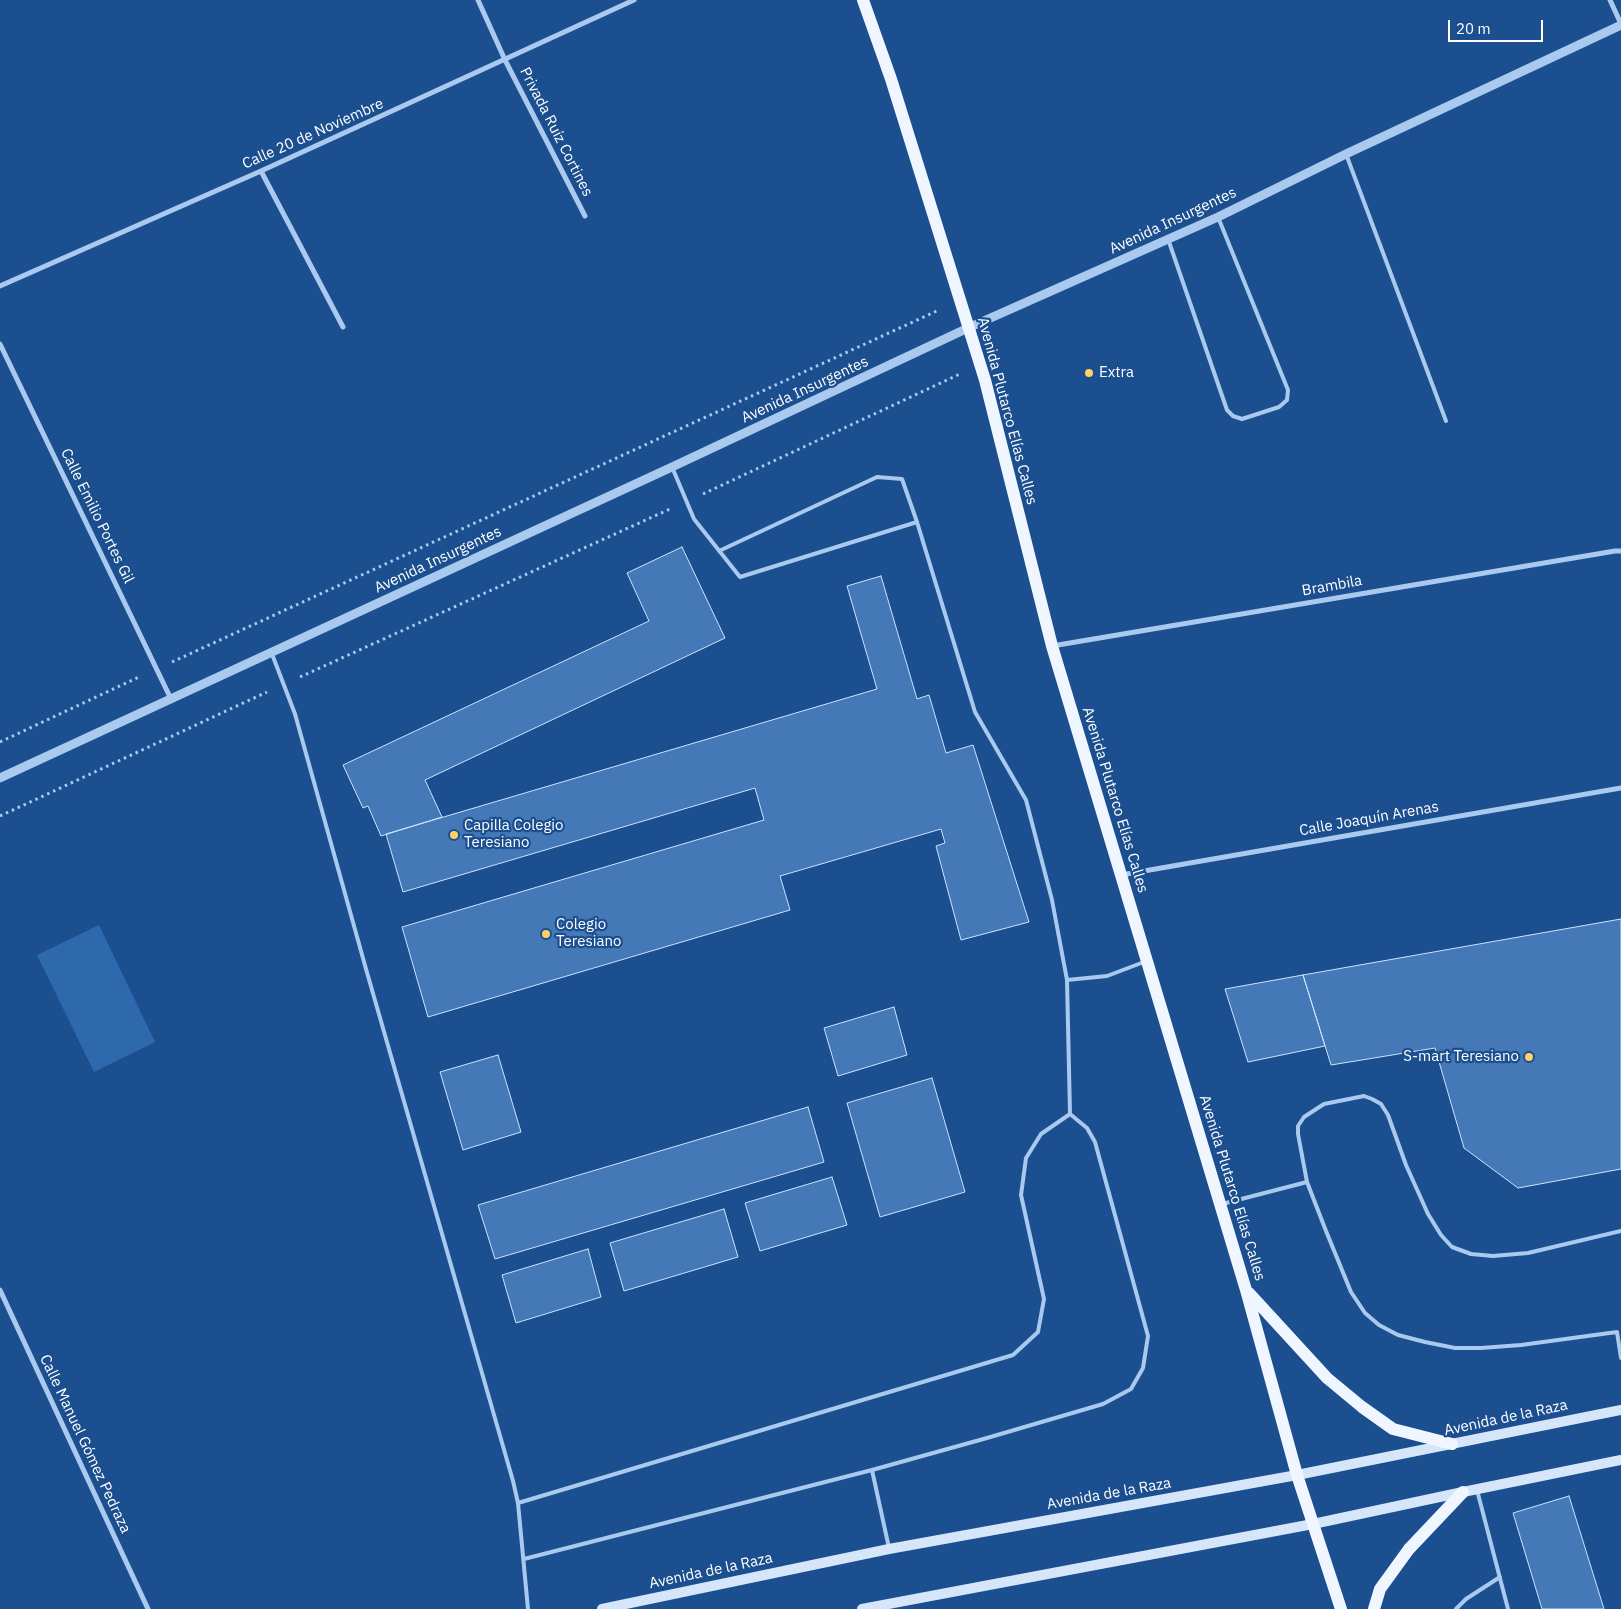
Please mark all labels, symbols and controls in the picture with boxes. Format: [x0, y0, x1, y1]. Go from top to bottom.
scale bar [1451, 10, 1546, 42]
text: 20 m [1456, 19, 1491, 38]
street label: Privada Ruíz Cortines [516, 64, 596, 200]
street label: Calle 20 de Noviembre [239, 95, 387, 173]
street label: Avenida Insurgentes [1107, 184, 1239, 258]
street label: Avenida Plutarco Elías Calles [973, 315, 1041, 507]
street label: Avenida Insurgentes [739, 353, 871, 427]
place label: Extra [1099, 364, 1134, 382]
marker: Extra [1083, 367, 1095, 379]
street label: Calle Emilio Portes Gil [57, 446, 137, 586]
street label: Avenida Insurgentes [372, 523, 504, 597]
street label: Brambila [1300, 572, 1364, 600]
street label: Avenida Plutarco Elías Calles [1078, 705, 1152, 895]
street label: Calle Joaquín Arenas [1298, 798, 1440, 840]
place label: Capilla Colegio Teresiano [464, 817, 564, 852]
marker: Capilla Colegio Teresiano [448, 829, 460, 841]
place label: Colegio Teresiano [556, 916, 621, 951]
marker: Colegio Teresiano [540, 928, 552, 940]
place label: S-mart Teresiano [1403, 1048, 1519, 1066]
marker: S-mart Teresiano [1523, 1051, 1535, 1063]
street label: Avenida Plutarco Elías Calles [1195, 1093, 1269, 1283]
street label: Calle Manuel Gómez Pedraza [36, 1352, 134, 1536]
street label: Avenida de la Raza [1443, 1396, 1569, 1440]
street label: Avenida de la Raza [1045, 1474, 1173, 1514]
street label: Avenida de la Raza [648, 1549, 774, 1593]

